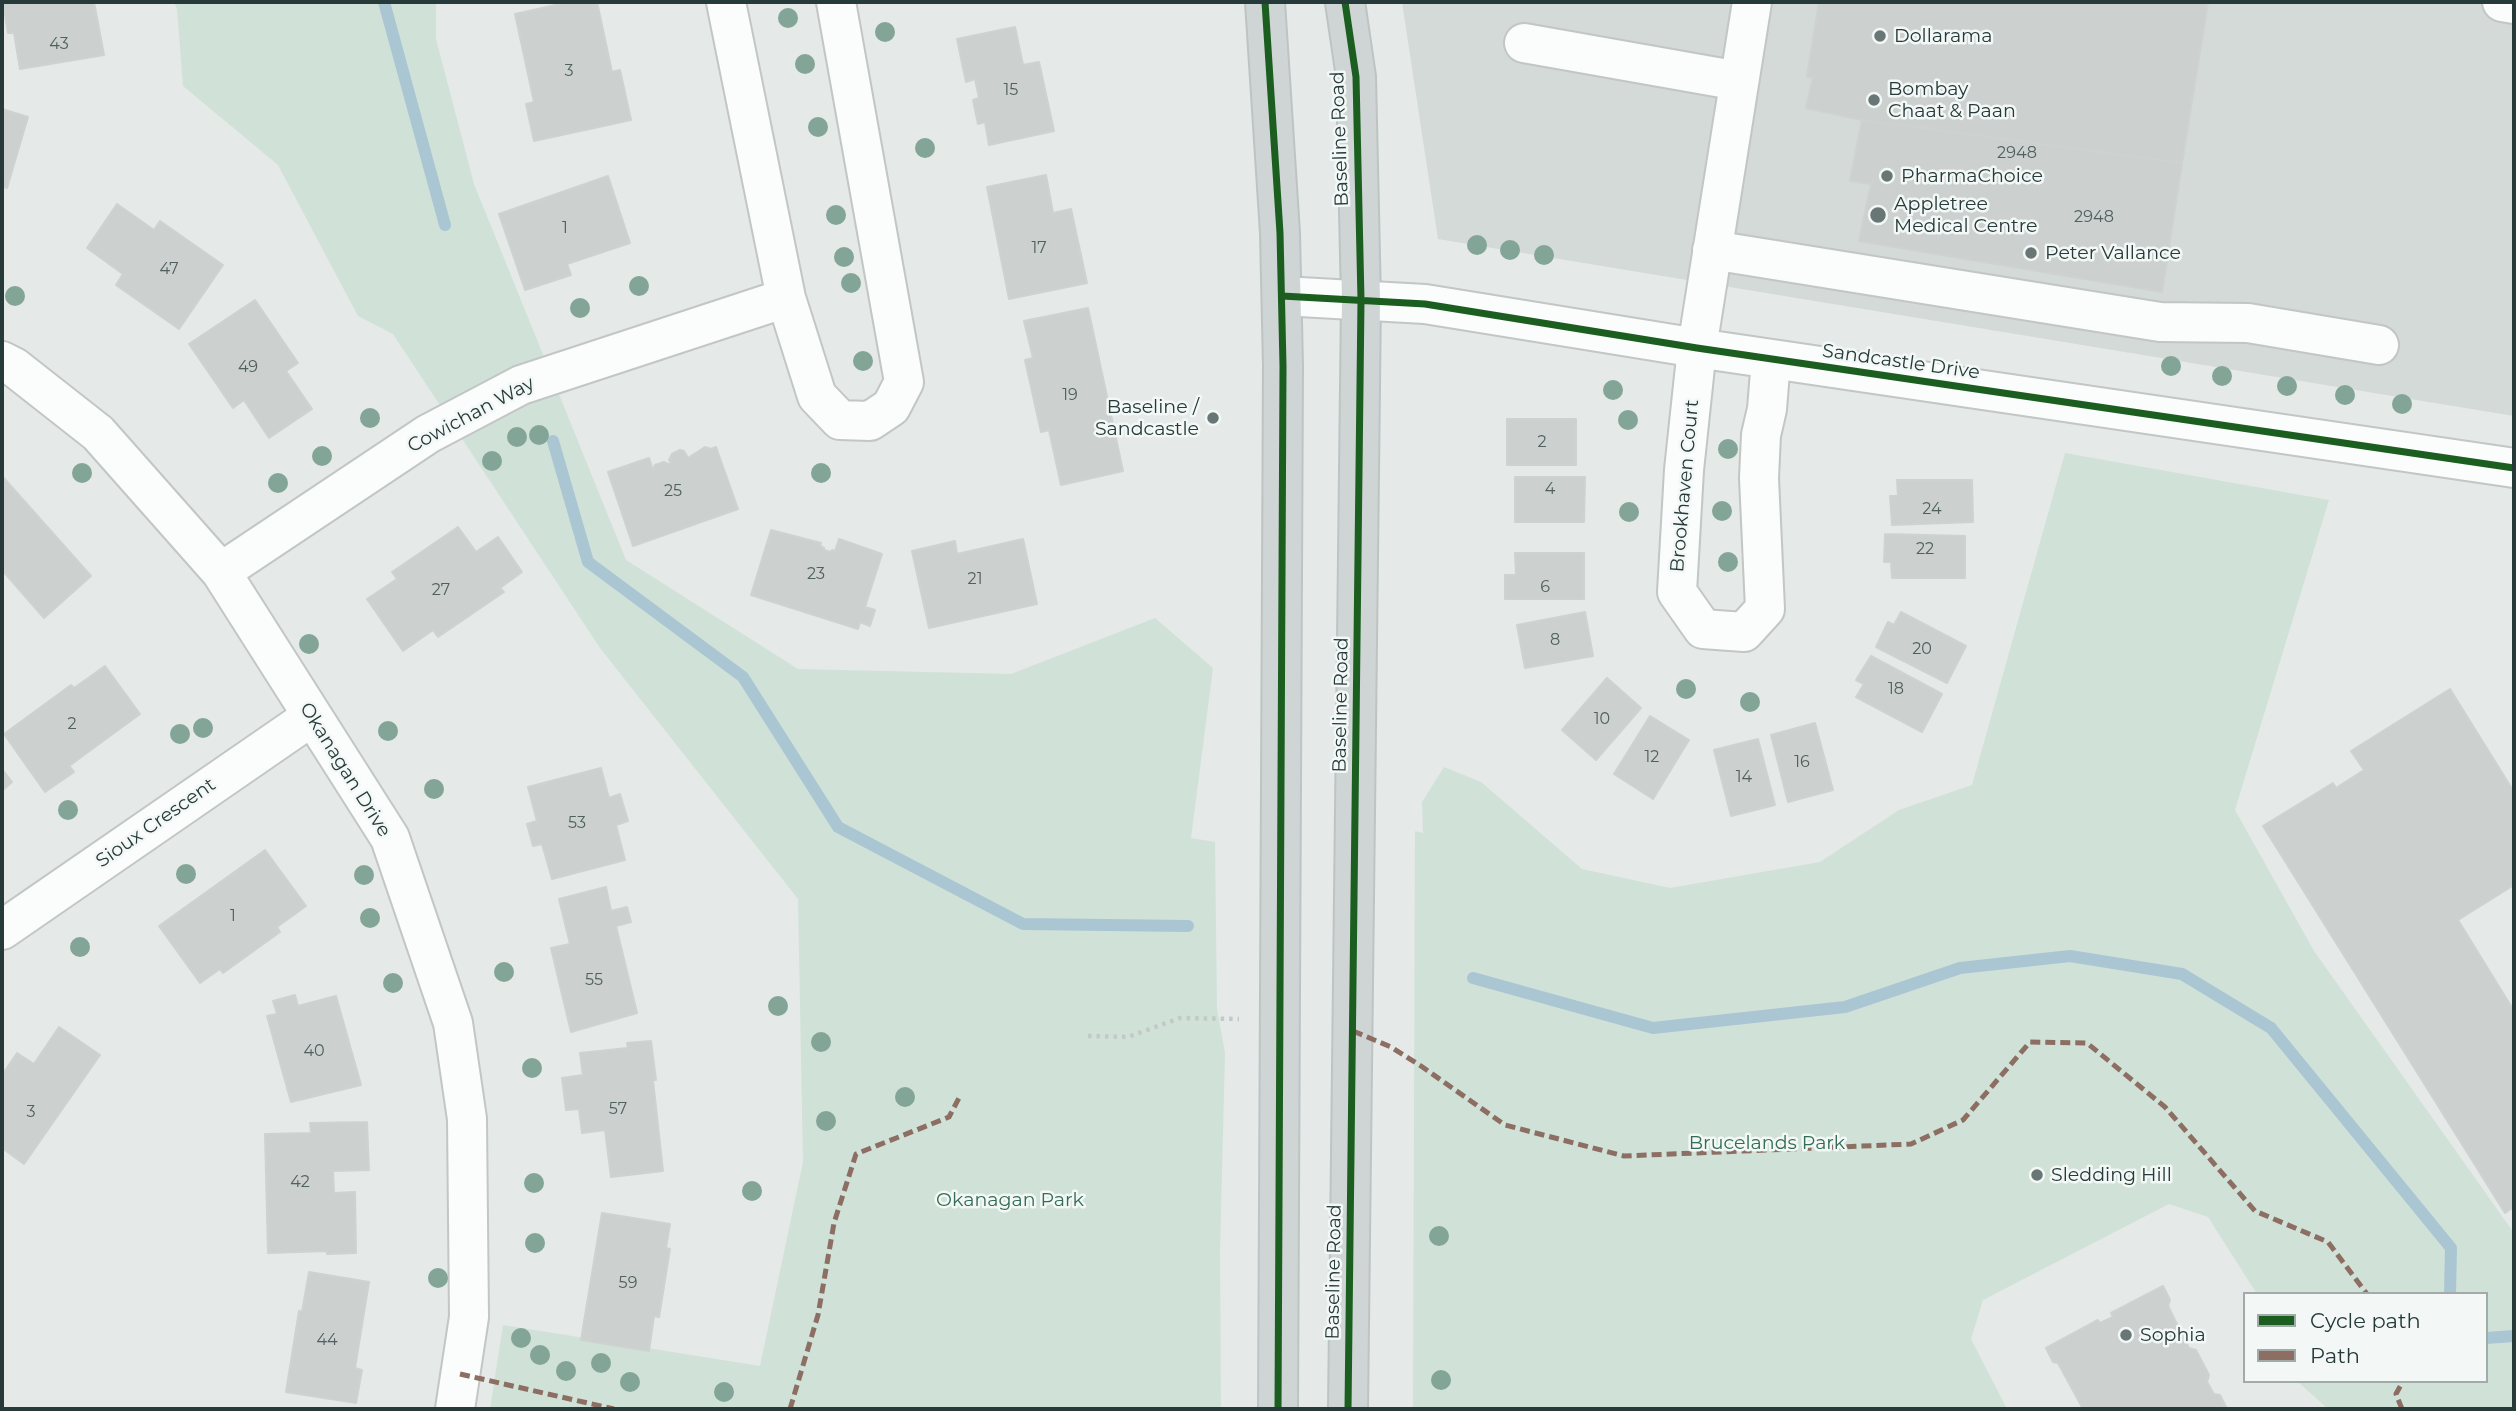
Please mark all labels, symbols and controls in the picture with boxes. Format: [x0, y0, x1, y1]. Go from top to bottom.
place label: Dollarama [1894, 25, 1992, 47]
marker: Dollarama [1872, 28, 1888, 44]
house number: 43 [49, 34, 69, 54]
house number: 3 [564, 61, 574, 81]
street label: Baseline Road [1326, 71, 1354, 207]
place label: Bombay Chaat & Paan [1888, 78, 2016, 122]
house number: 15 [1004, 80, 1018, 100]
marker: Bombay Chaat & Paan [1866, 92, 1882, 108]
house number: 2948 [1997, 143, 2037, 163]
place label: PharmaChoice [1901, 165, 2043, 187]
marker: PharmaChoice [1879, 168, 1895, 184]
place label: Appletree Medical Centre [1894, 193, 2038, 237]
marker: Appletree Medical Centre [1868, 205, 1888, 225]
house number: 2948 [2074, 207, 2114, 227]
house number: 1 [562, 218, 568, 238]
house number: 17 [1031, 238, 1047, 258]
place label: Peter Vallance [2045, 242, 2181, 264]
marker: Peter Vallance [2023, 245, 2039, 261]
house number: 47 [159, 259, 179, 279]
street label: Sandcastle Drive [1821, 340, 1981, 384]
house number: 49 [238, 357, 258, 377]
street label: Cowichan Way [404, 372, 538, 458]
house number: 19 [1062, 385, 1078, 405]
place label: Baseline / Sandcastle [1095, 396, 1199, 440]
street label: Brookhaven Court [1666, 399, 1704, 573]
marker: Baseline / Sandcastle [1205, 410, 1221, 426]
house number: 2 [1537, 432, 1547, 452]
house number: 4 [1545, 479, 1555, 499]
house number: 25 [664, 481, 682, 501]
house number: 24 [1922, 499, 1942, 519]
house number: 22 [1916, 539, 1934, 559]
house number: 23 [807, 564, 825, 584]
house number: 21 [968, 569, 982, 589]
house number: 6 [1540, 577, 1550, 597]
house number: 27 [432, 580, 450, 600]
house number: 8 [1550, 630, 1560, 650]
street label: Baseline Road [1328, 637, 1354, 773]
house number: 20 [1912, 639, 1932, 659]
house number: 18 [1888, 679, 1904, 699]
street label: Okanagan Drive [294, 699, 396, 841]
house number: 10 [1594, 709, 1610, 729]
house number: 2 [67, 714, 77, 734]
house number: 12 [1645, 747, 1659, 767]
house number: 16 [1794, 752, 1810, 772]
house number: 14 [1736, 767, 1752, 787]
street label: Sioux Crescent [92, 773, 220, 873]
house number: 53 [568, 813, 586, 833]
house number: 1 [230, 906, 236, 926]
house number: 55 [585, 970, 603, 990]
house number: 40 [303, 1041, 325, 1061]
house number: 57 [609, 1099, 627, 1119]
house number: 3 [26, 1102, 36, 1122]
park label: Brucelands Park [1689, 1132, 1845, 1154]
place label: Sledding Hill [2051, 1164, 2172, 1186]
marker: Sledding Hill [2029, 1167, 2045, 1183]
house number: 42 [290, 1172, 310, 1192]
park label: Okanagan Park [936, 1189, 1084, 1211]
street label: Baseline Road [1321, 1204, 1347, 1340]
house number: 59 [619, 1273, 637, 1293]
legend [2243, 1292, 2488, 1383]
text: Cycle path [2310, 1308, 2421, 1333]
place label: Sophia [2140, 1324, 2206, 1346]
marker: Sophia [2118, 1327, 2134, 1343]
house number: 44 [316, 1330, 338, 1350]
text: Path [2310, 1343, 2360, 1368]

